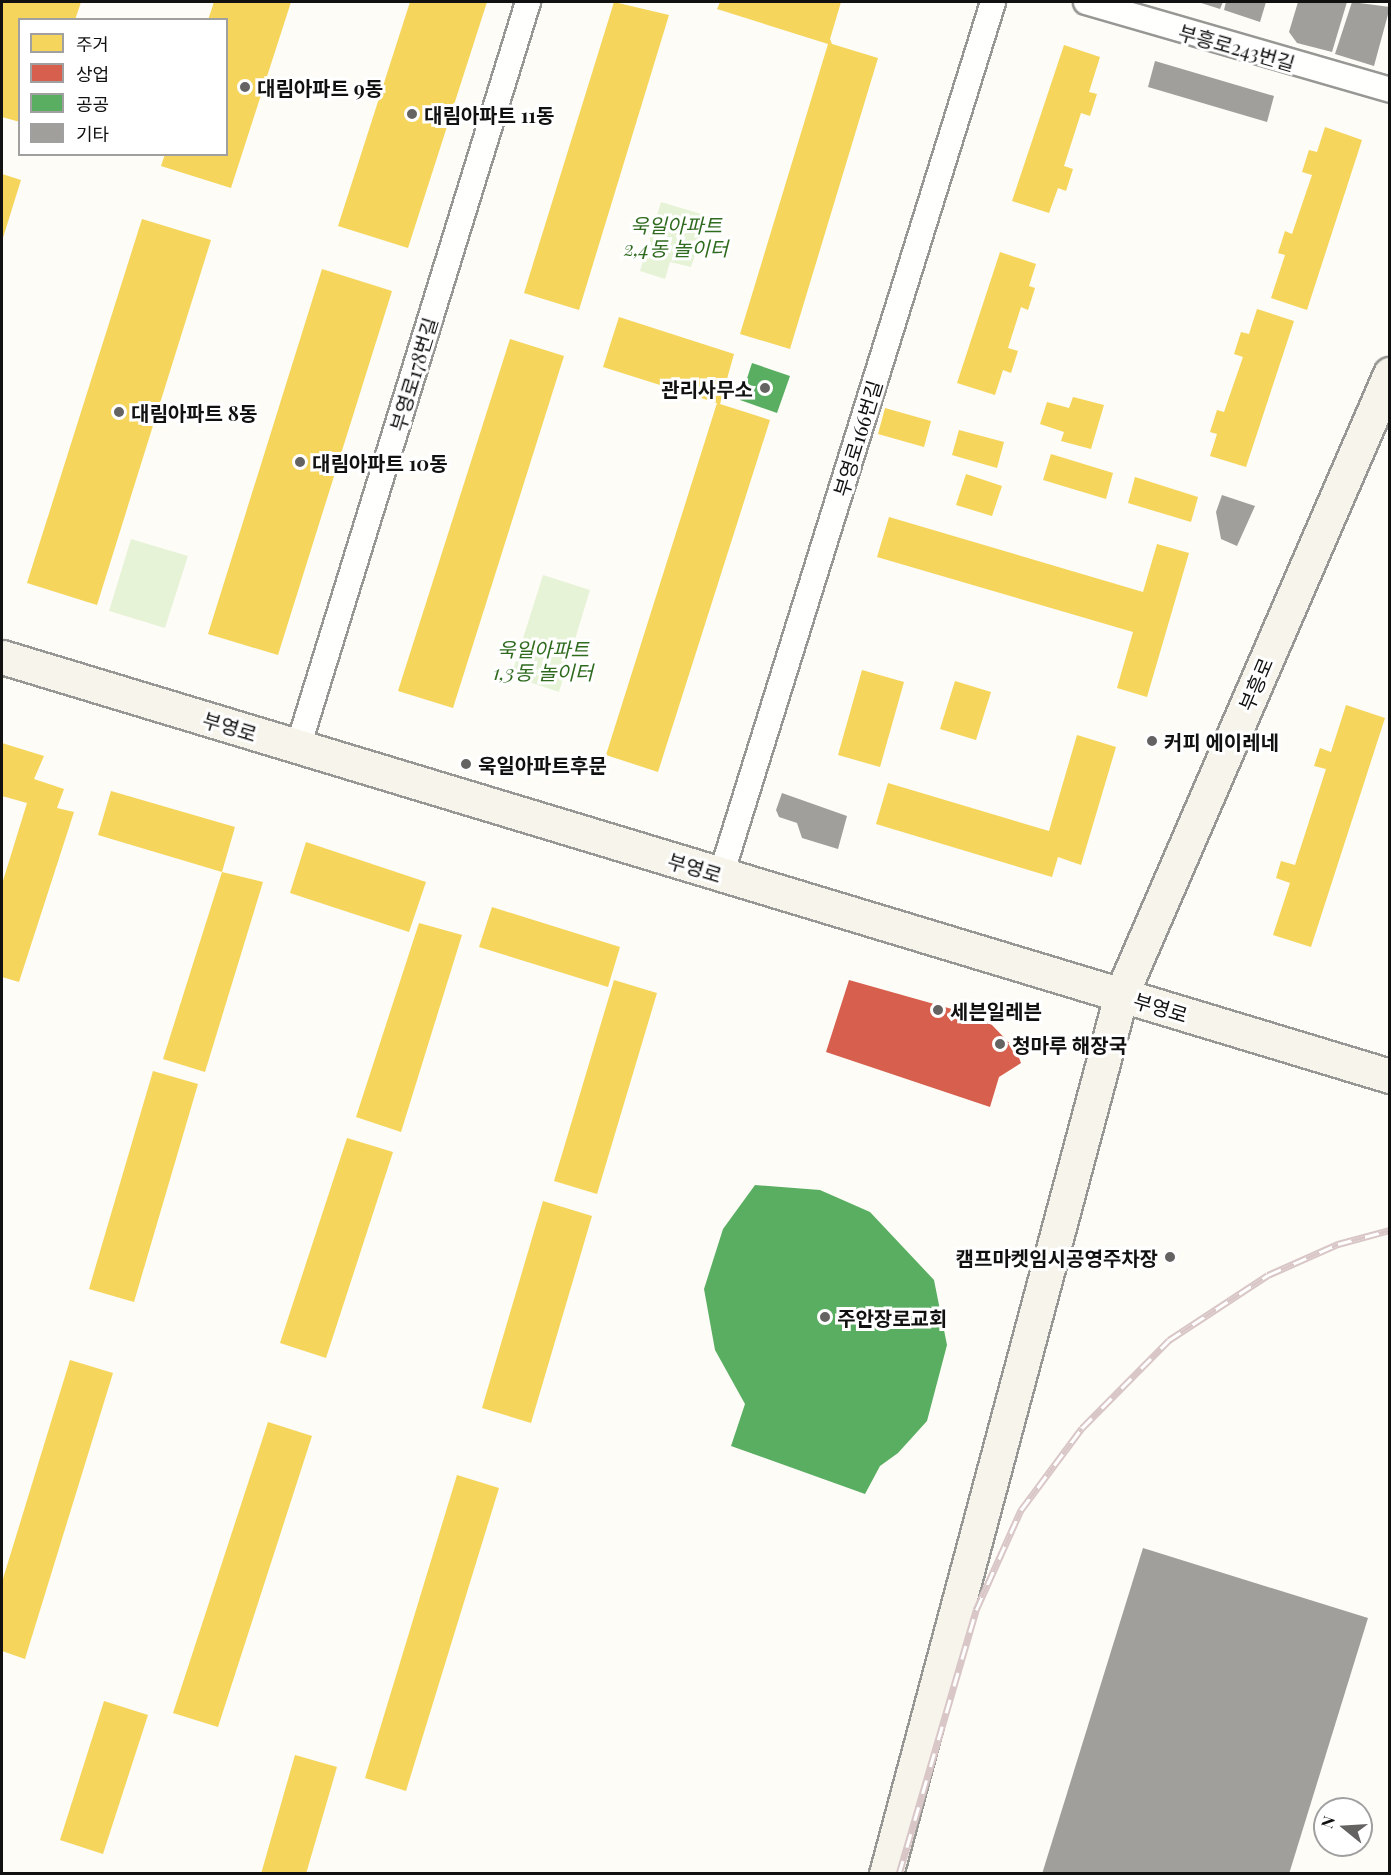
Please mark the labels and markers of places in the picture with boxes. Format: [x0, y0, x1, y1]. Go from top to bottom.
place label: 대림아파트 9동 [257, 75, 383, 99]
marker: 대림아파트 9동 [238, 80, 252, 94]
place label: 대림아파트 11동 [424, 102, 554, 126]
marker: 대림아파트 11동 [405, 107, 419, 121]
place label: 관리사무소 [661, 376, 753, 400]
marker: 관리사무소 [758, 381, 772, 395]
place label: 대림아파트 8동 [131, 400, 257, 424]
marker: 대림아파트 8동 [112, 405, 126, 419]
place label: 대림아파트 10동 [312, 450, 448, 474]
marker: 대림아파트 10동 [293, 455, 307, 469]
place label: 커피 에이레네 [1164, 729, 1279, 753]
marker: 커피 에이레네 [1145, 734, 1159, 748]
place label: 욱일아파트후문 [478, 752, 607, 776]
marker: 욱일아파트후문 [459, 757, 473, 771]
place label: 세븐일레븐 [950, 998, 1042, 1022]
marker: 세븐일레븐 [931, 1003, 945, 1017]
place label: 청마루 해장국 [1012, 1032, 1127, 1056]
marker: 청마루 해장국 [993, 1037, 1007, 1051]
place label: 캠프마켓임시공영주차장 [956, 1245, 1158, 1269]
marker: 캠프마켓임시공영주차장 [1163, 1250, 1177, 1264]
place label: 주안장로교회 [837, 1305, 947, 1329]
marker: 주안장로교회 [818, 1310, 832, 1324]

